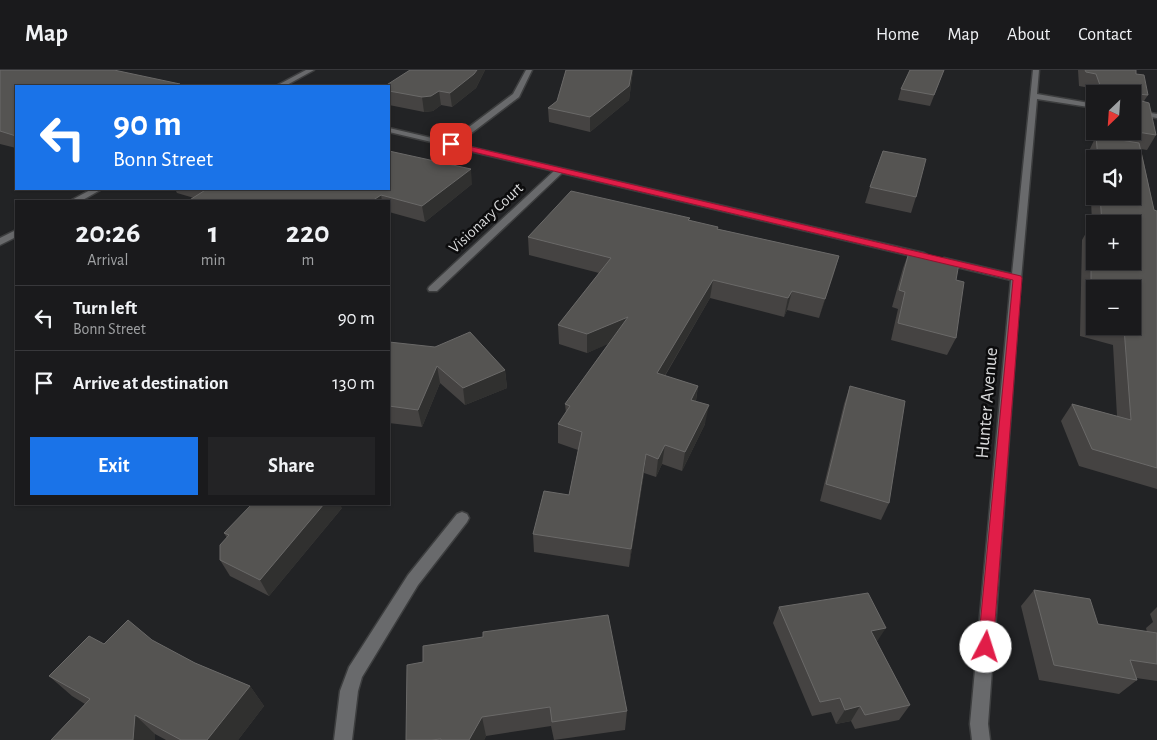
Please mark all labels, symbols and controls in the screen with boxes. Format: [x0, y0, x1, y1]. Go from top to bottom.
text: Map [25, 22, 68, 46]
text: Home [876, 26, 919, 44]
text: Map [947, 26, 979, 44]
text: About [1007, 26, 1050, 44]
text: Contact [1078, 26, 1132, 44]
north arrow [1086, 85, 1141, 140]
map controls [1086, 85, 1141, 335]
icon: left [30, 105, 95, 170]
text: 90 m [113, 107, 182, 142]
pin [430, 123, 472, 165]
icon: arrive [437, 130, 465, 158]
text: Bonn Street [113, 148, 213, 170]
button: sound [1086, 150, 1141, 205]
street label: Visionary Court [446, 180, 527, 257]
button: + [1086, 215, 1141, 270]
text: 20:26 [75, 218, 140, 248]
text: 1 [208, 218, 219, 248]
text: 220 [286, 218, 330, 248]
text: Arrival [87, 252, 128, 268]
text: min [201, 252, 226, 268]
text: m [301, 252, 314, 268]
button: − [1086, 280, 1141, 335]
text: Turn left [73, 299, 137, 318]
icon: left [30, 304, 58, 332]
text: 90 m [338, 309, 375, 328]
text: Bonn Street [73, 321, 146, 337]
street label: Hunter Avenue [973, 347, 1001, 459]
icon: arrive [30, 369, 58, 397]
text: Arrive at destination [73, 374, 229, 393]
text: 130 m [332, 374, 375, 393]
button: Exit [30, 437, 198, 495]
button: Share [208, 437, 375, 495]
position arrow [959, 620, 1011, 672]

